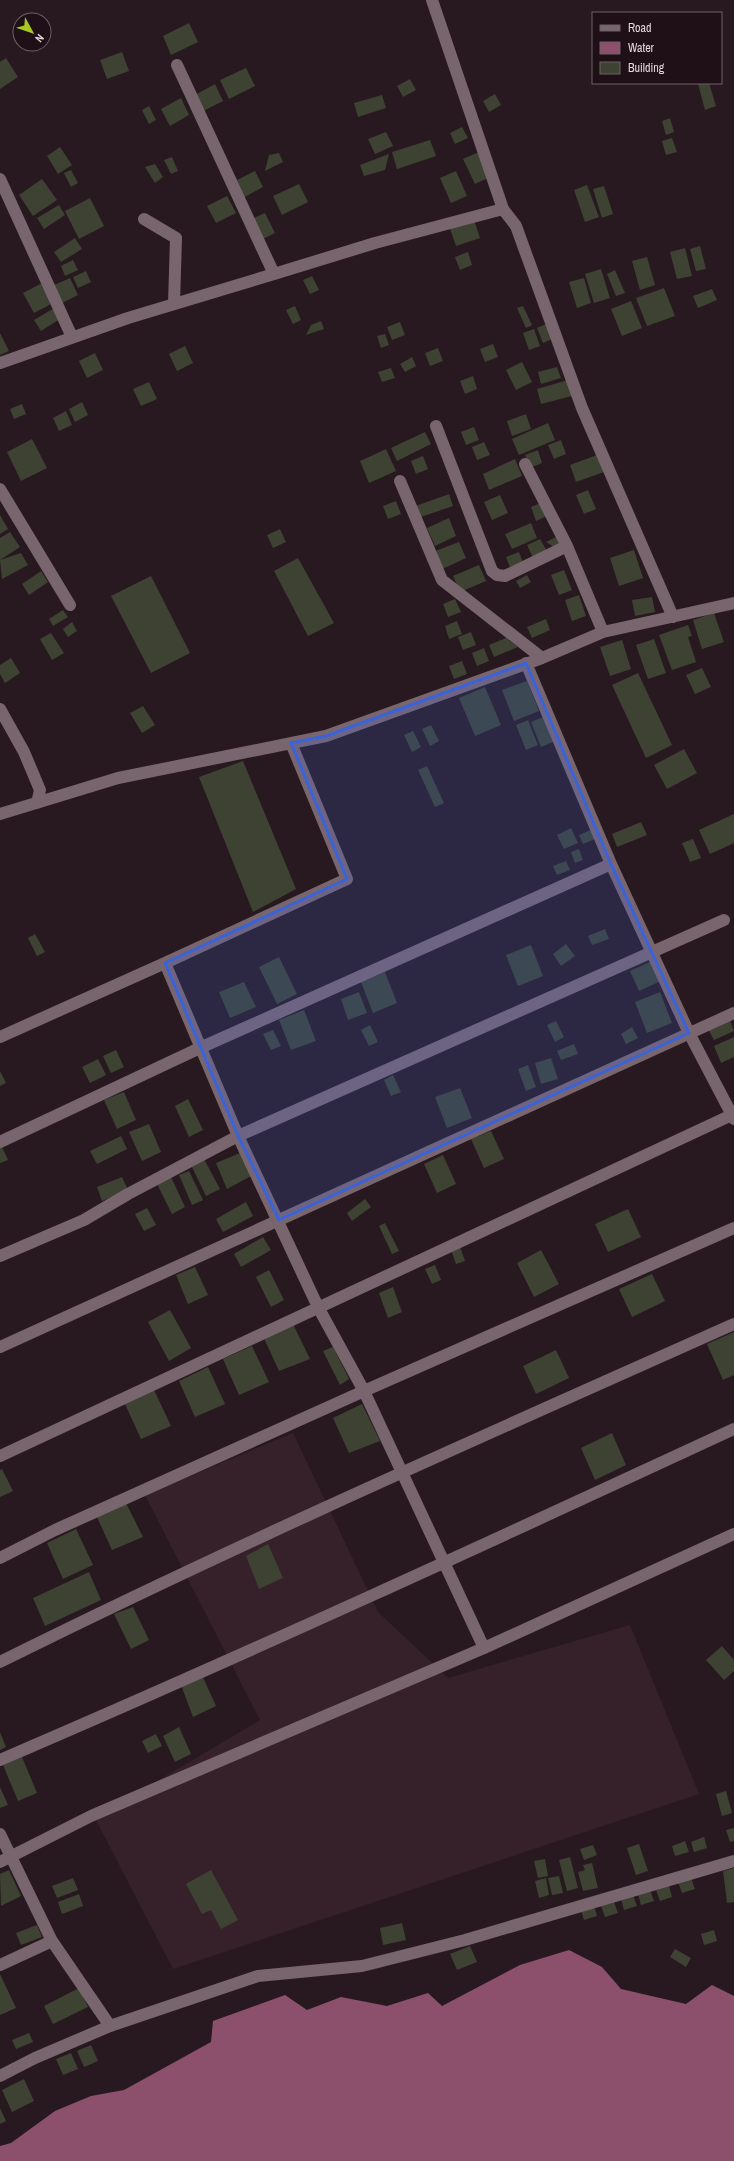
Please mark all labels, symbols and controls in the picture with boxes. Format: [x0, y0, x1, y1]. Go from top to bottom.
north arrow [12, 12, 52, 52]
legend [592, 12, 722, 84]
text: Road [628, 20, 652, 36]
text: N [32, 31, 47, 45]
text: Water [628, 40, 655, 56]
text: Building [628, 60, 665, 76]

